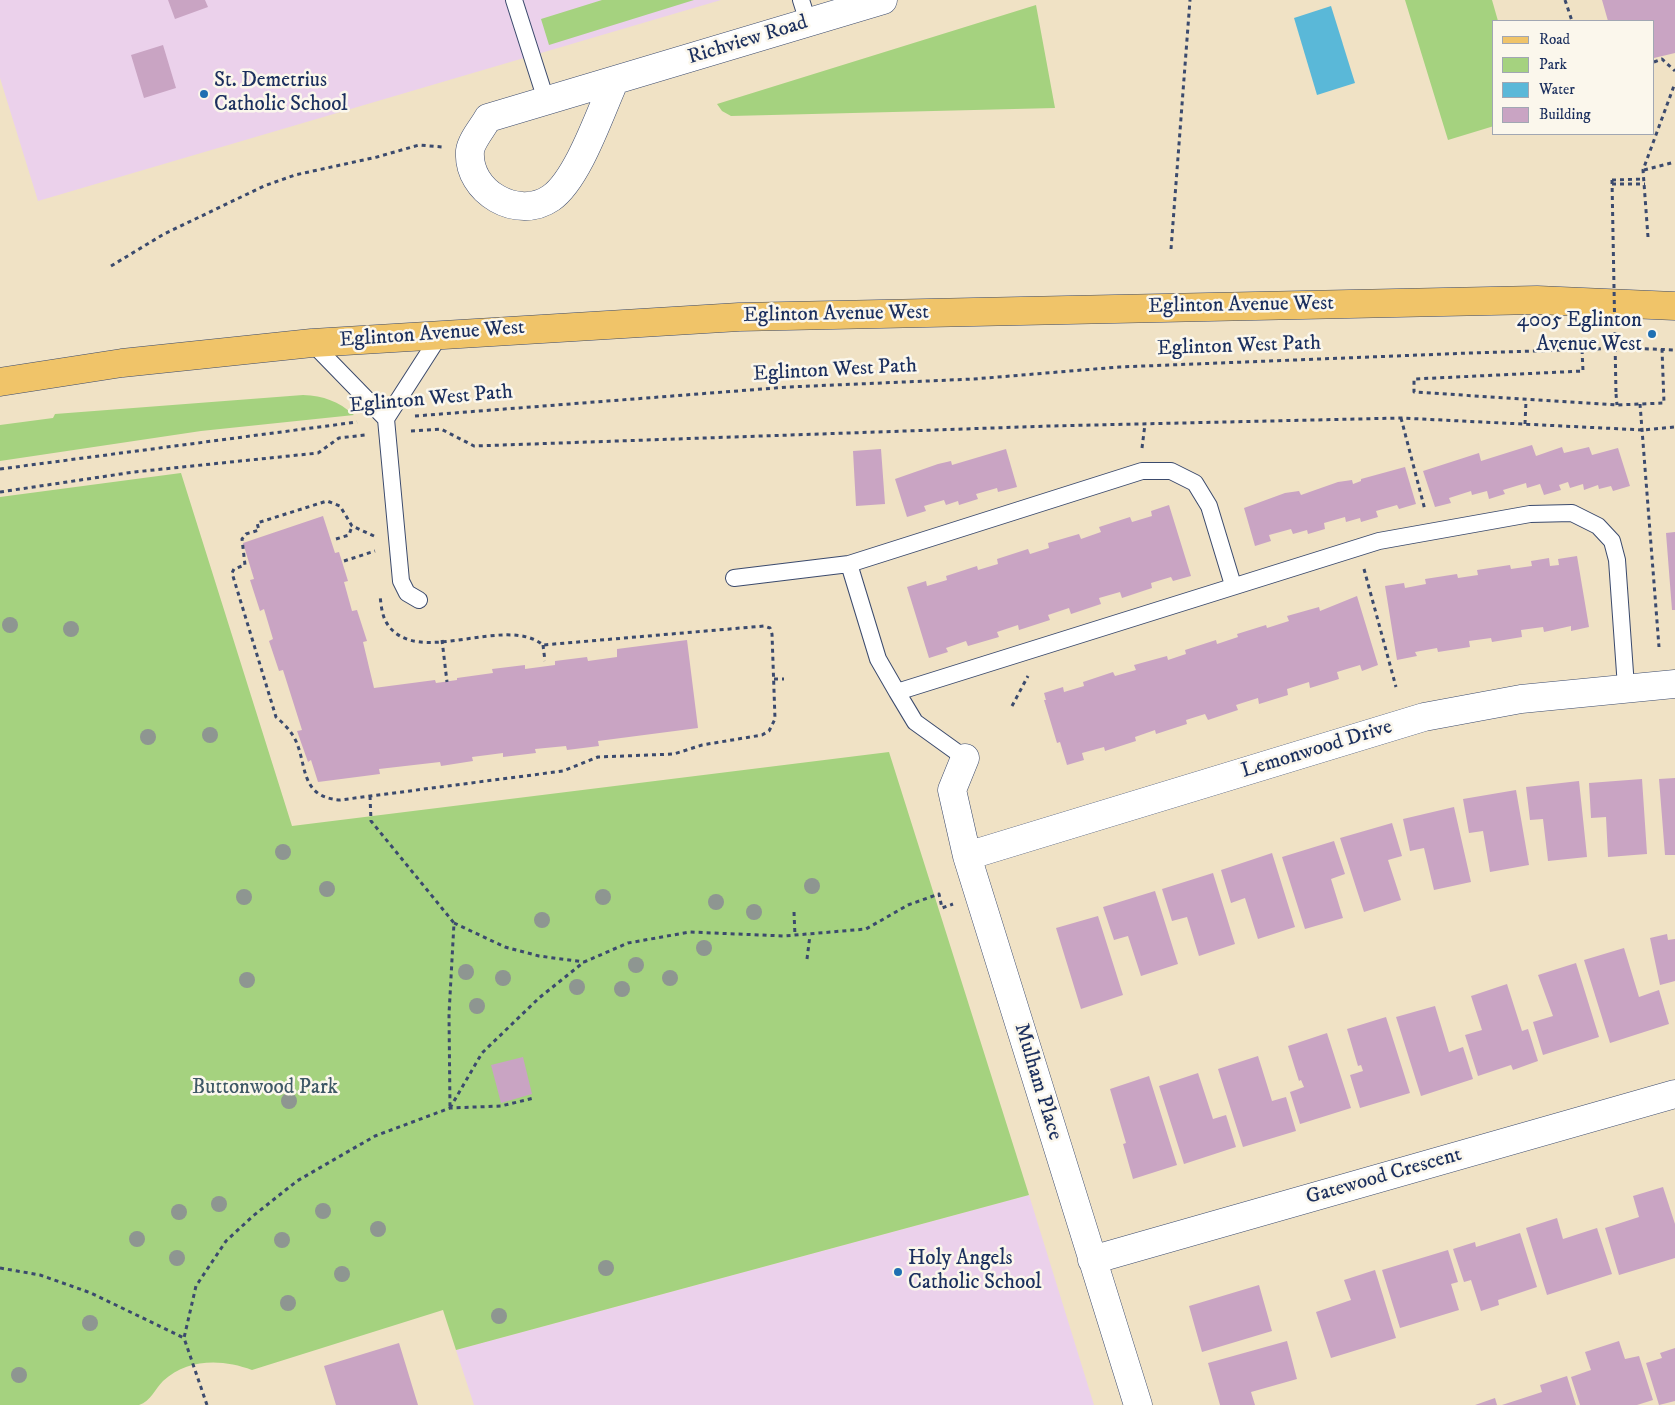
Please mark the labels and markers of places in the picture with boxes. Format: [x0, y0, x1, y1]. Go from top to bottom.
place label: St. Demetrius Catholic School [214, 69, 348, 119]
marker: St. Demetrius Catholic School [198, 88, 210, 100]
place label: 4005 Eglinton Avenue West [1517, 309, 1642, 359]
marker: 4005 Eglinton Avenue West [1646, 328, 1658, 340]
place label: Holy Angels Catholic School [908, 1247, 1042, 1297]
marker: Holy Angels Catholic School [892, 1266, 904, 1278]

